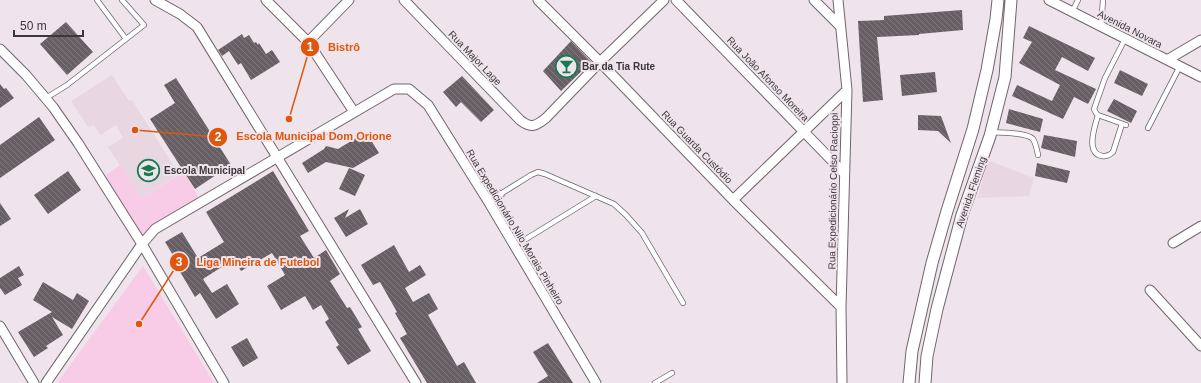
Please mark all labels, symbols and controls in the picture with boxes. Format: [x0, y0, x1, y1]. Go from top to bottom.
street label: Avenida Novara [1096, 8, 1165, 50]
scale bar [14, 12, 83, 38]
text: 50 m [20, 19, 47, 33]
street label: Rua Major Lage [446, 29, 504, 88]
street label: Rua João Afonso Moreira [725, 35, 811, 124]
callout: Bistrô [300, 36, 368, 59]
text: 1 [307, 40, 314, 54]
text: Bistrô [328, 41, 360, 53]
bar icon: Bar da Tia Rute [554, 53, 580, 79]
place label: Bar da Tia Rute [582, 61, 656, 72]
street label: Rua Guarda Custódio [659, 108, 735, 186]
street label: Rua Expedicionário Celso Racioppi [826, 113, 840, 269]
callout: Escola Municipal Dom Orione [208, 125, 399, 148]
text: 2 [215, 130, 222, 144]
text: Escola Municipal Dom Orione [236, 130, 392, 142]
street label: Rua Expedicionário Nilo Morais Pinheiro [464, 147, 566, 307]
street label: Avenida Fleming [954, 155, 988, 229]
school or university icon: Escola Municipal [136, 157, 162, 183]
place label: Escola Municipal [164, 165, 245, 176]
callout: Liga Mineira de Futebol [169, 251, 328, 274]
text: 3 [176, 255, 183, 269]
text: Liga Mineira de Futebol [197, 256, 319, 268]

